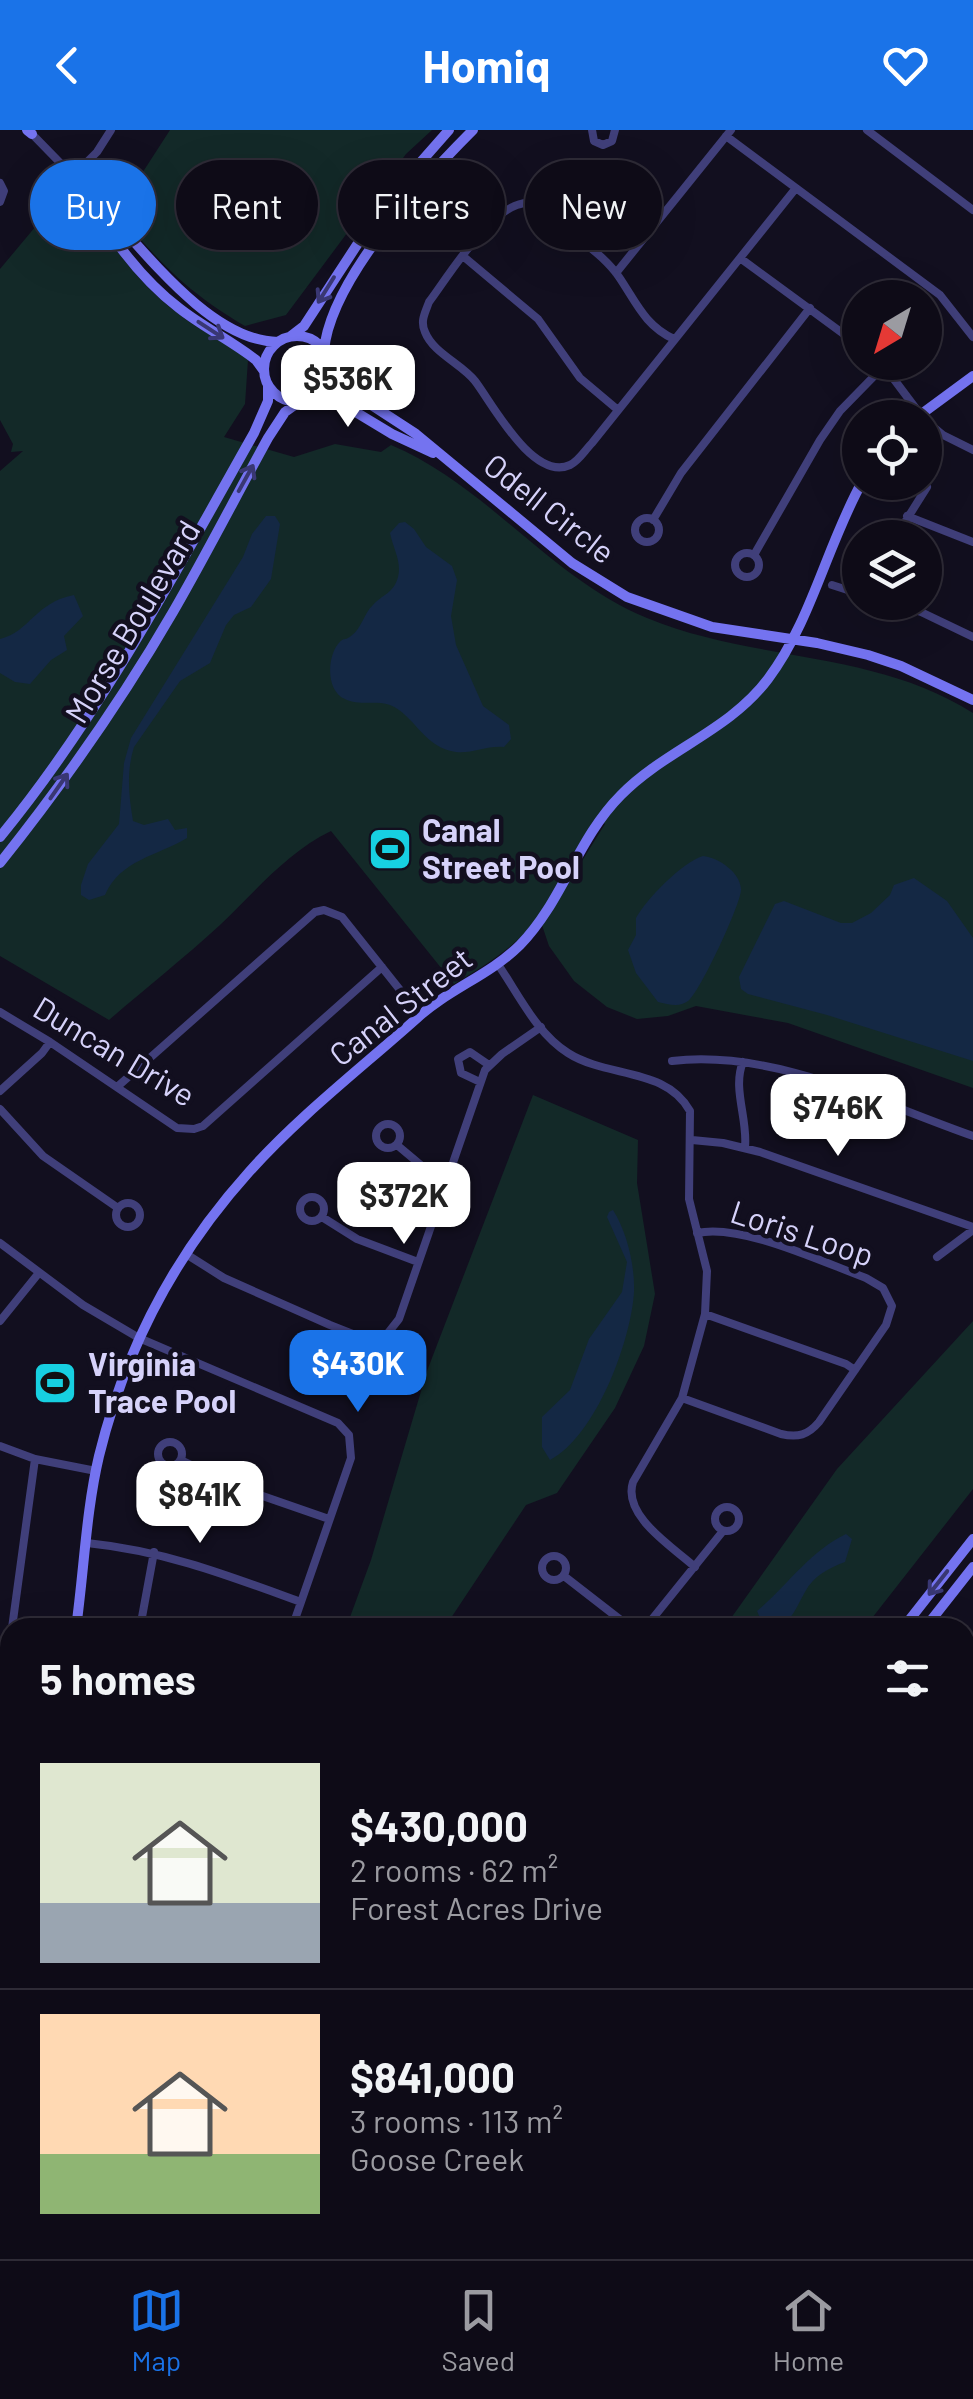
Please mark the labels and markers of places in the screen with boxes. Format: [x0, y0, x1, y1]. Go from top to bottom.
pin: $536K [278, 345, 418, 430]
place label: Canal Street Pool [422, 810, 580, 885]
sports icon: Canal Street Pool [367, 826, 413, 872]
pin: $746K [768, 1074, 908, 1159]
pin: $372K [334, 1162, 474, 1247]
pin: $430K [288, 1330, 428, 1415]
place label: Virginia Trace Pool [88, 1344, 236, 1419]
sports icon: Virginia Trace Pool [32, 1360, 78, 1406]
pin: $841K [130, 1461, 270, 1546]

